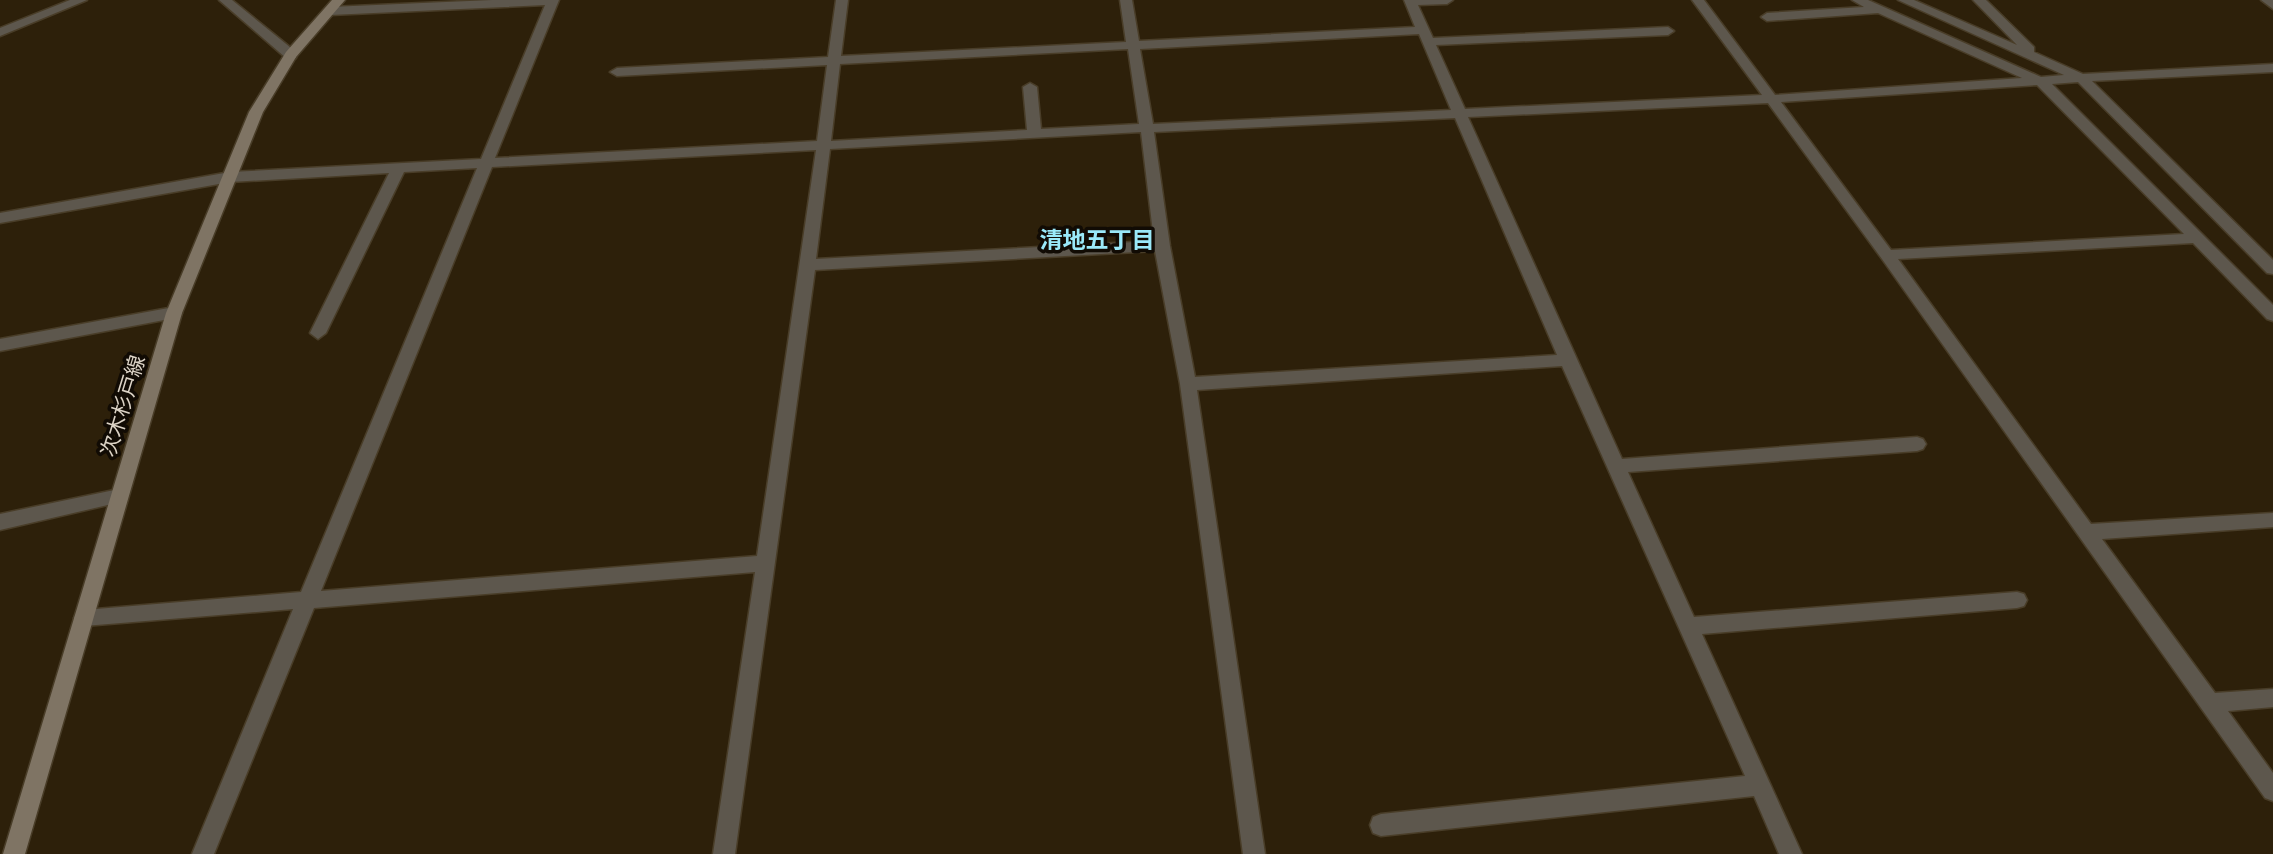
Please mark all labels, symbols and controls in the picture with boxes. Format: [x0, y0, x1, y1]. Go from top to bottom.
district label: 清地五丁目 [1040, 227, 1155, 254]
street label: 次木杉戸線 [95, 352, 150, 460]

